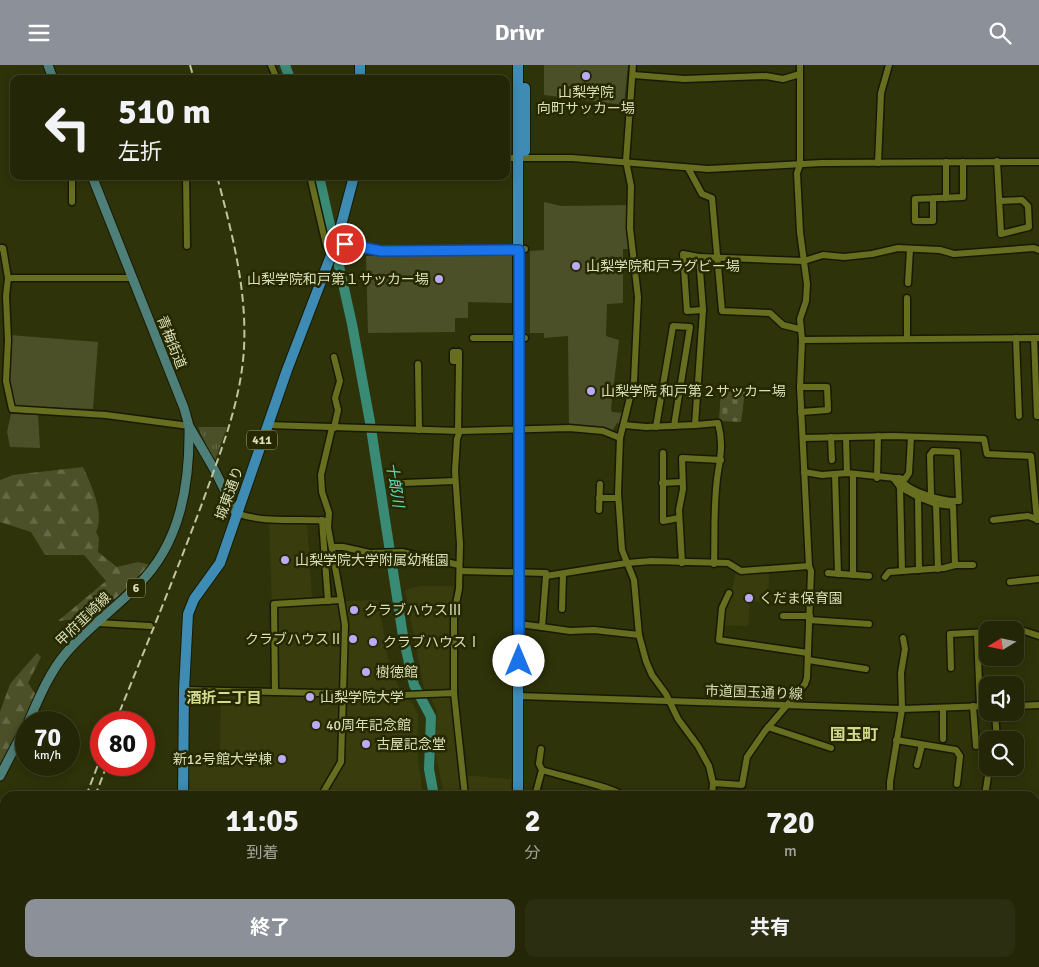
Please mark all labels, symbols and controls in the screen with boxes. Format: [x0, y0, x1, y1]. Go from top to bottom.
icon: menu [25, 19, 53, 47]
text: Drivr [495, 19, 544, 46]
icon: search [986, 19, 1014, 47]
marker: 山梨学院 向町サッカー場 [580, 70, 592, 82]
place label: 山梨学院 向町サッカー場 [537, 84, 635, 117]
text: 510 m [118, 90, 211, 133]
icon: left [35, 95, 100, 160]
text: 左折 [118, 138, 162, 165]
pin [324, 223, 366, 265]
icon: arrive [331, 230, 359, 258]
place label: 山梨学院和戸ラグビー場 [586, 258, 740, 275]
marker: 山梨学院和戸ラグビー場 [570, 260, 582, 272]
place label: 山梨学院和戸第１サッカー場 [247, 271, 429, 288]
marker: 山梨学院和戸第１サッカー場 [433, 273, 445, 285]
street label: 青梅街道 [153, 313, 190, 371]
place label: 山梨学院 和戸第２サッカー場 [601, 383, 786, 400]
marker: 山梨学院 和戸第２サッカー場 [585, 385, 597, 397]
road number: 411 [247, 431, 277, 449]
water label: 十郎川 [383, 461, 408, 511]
street label: 城東通り [212, 464, 247, 522]
place label: 山梨学院大学附属幼稚園 [295, 552, 449, 569]
marker: 山梨学院大学附属幼稚園 [279, 554, 291, 566]
road number: 6 [127, 579, 145, 597]
street label: 甲府韮崎線 [52, 589, 114, 650]
place label: くだま保育園 [759, 590, 843, 607]
marker: くだま保育園 [743, 592, 755, 604]
place label: クラブハウスⅢ [364, 602, 462, 619]
marker: クラブハウスⅢ [348, 604, 360, 616]
north arrow [979, 621, 1024, 666]
map controls [979, 621, 1024, 776]
place label: クラブハウスⅡ [245, 631, 343, 648]
marker: クラブハウスⅡ [347, 633, 359, 645]
place label: クラブハウスⅠ [383, 634, 481, 651]
position arrow [492, 634, 544, 686]
marker: クラブハウスⅠ [367, 636, 379, 648]
place label: 樹徳館 [376, 664, 418, 681]
marker: 樹徳館 [360, 666, 372, 678]
button: sound [979, 676, 1024, 721]
street label: 市道国玉通り線 [705, 682, 803, 703]
district label: 酒折二丁目 [186, 689, 262, 707]
place label: 山梨学院大学 [320, 689, 404, 706]
marker: 山梨学院大学 [304, 691, 316, 703]
speed limit sign: 80 [90, 711, 155, 776]
place label: 40周年記念館 [326, 717, 411, 734]
marker: 40周年記念館 [310, 719, 322, 731]
text: 70 [34, 722, 61, 753]
district label: 国玉町 [830, 725, 878, 745]
button: search [979, 731, 1024, 776]
place label: 古屋記念堂 [376, 736, 446, 753]
marker: 古屋記念堂 [360, 738, 372, 750]
text: km/h [34, 748, 61, 763]
place label: 新12号館大学棟 [173, 751, 272, 768]
marker: 新12号館大学棟 [276, 753, 288, 765]
text: 11:05 [225, 803, 299, 840]
text: 2 [524, 803, 541, 840]
text: 720 [766, 805, 815, 842]
text: m [784, 841, 797, 861]
text: 到着 [246, 843, 278, 863]
text: 分 [524, 843, 541, 863]
button: 終了 [25, 899, 515, 957]
button: 共有 [525, 899, 1015, 957]

